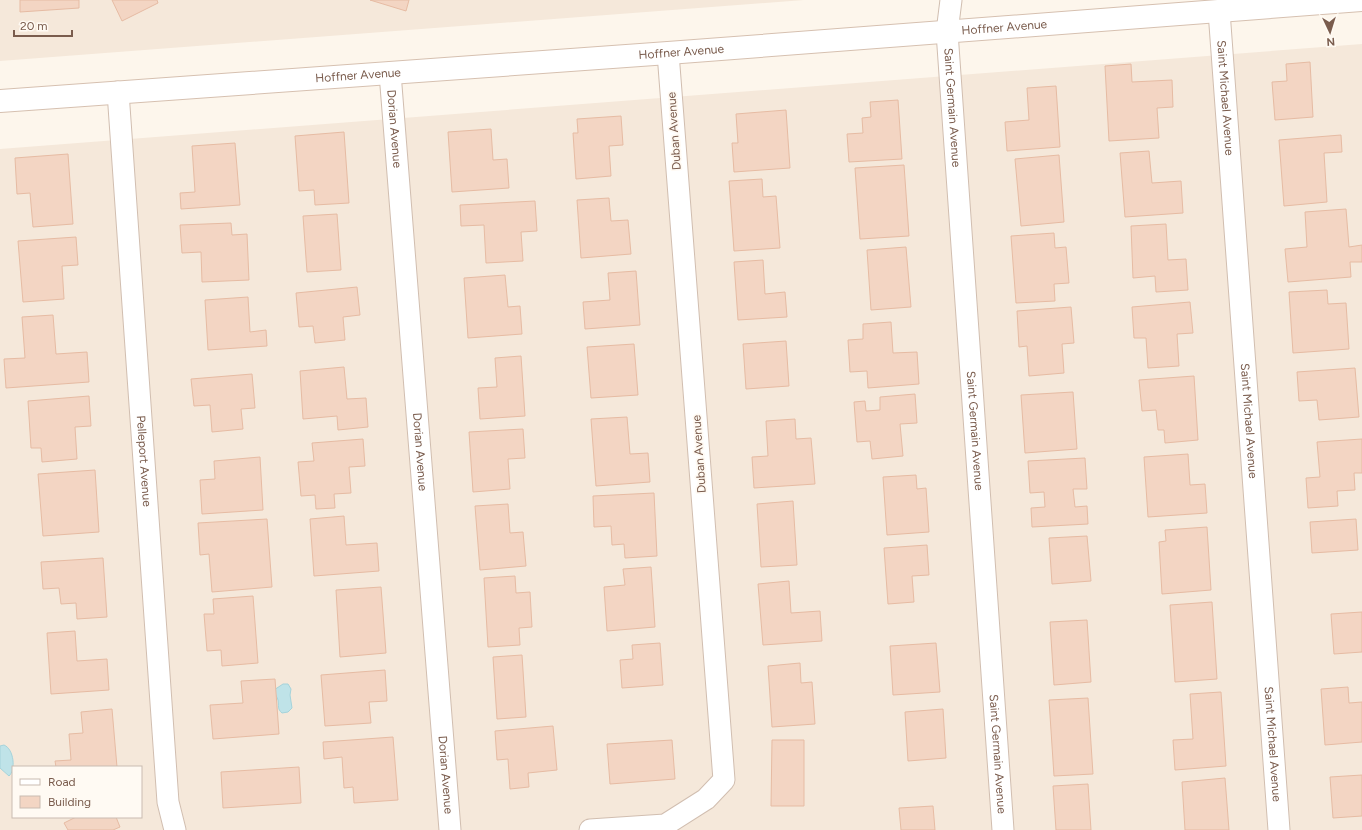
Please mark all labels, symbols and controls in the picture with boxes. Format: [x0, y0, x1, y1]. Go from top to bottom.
scale bar [14, 12, 72, 38]
north arrow [1310, 12, 1350, 52]
street label: Hoffner Avenue [961, 17, 1048, 38]
text: 20 m [20, 19, 48, 33]
text: N [1326, 35, 1335, 48]
street label: Saint Michael Avenue [1214, 40, 1237, 156]
street label: Hoffner Avenue [638, 42, 725, 62]
street label: Saint Germain Avenue [941, 47, 964, 168]
street label: Hoffner Avenue [315, 65, 402, 85]
street label: Dorian Avenue [384, 89, 405, 169]
street label: Duban Avenue [664, 91, 684, 171]
street label: Saint Michael Avenue [1238, 363, 1260, 479]
street label: Saint Germain Avenue [964, 371, 986, 491]
street label: Dorian Avenue [410, 412, 430, 492]
street label: Duban Avenue [689, 414, 709, 494]
street label: Pelleport Avenue [134, 415, 154, 508]
street label: Saint Michael Avenue [1261, 686, 1284, 803]
street label: Saint Germain Avenue [986, 694, 1009, 815]
street label: Dorian Avenue [436, 735, 456, 815]
legend [12, 766, 142, 818]
text: Road [48, 775, 76, 789]
text: Building [48, 795, 91, 809]

